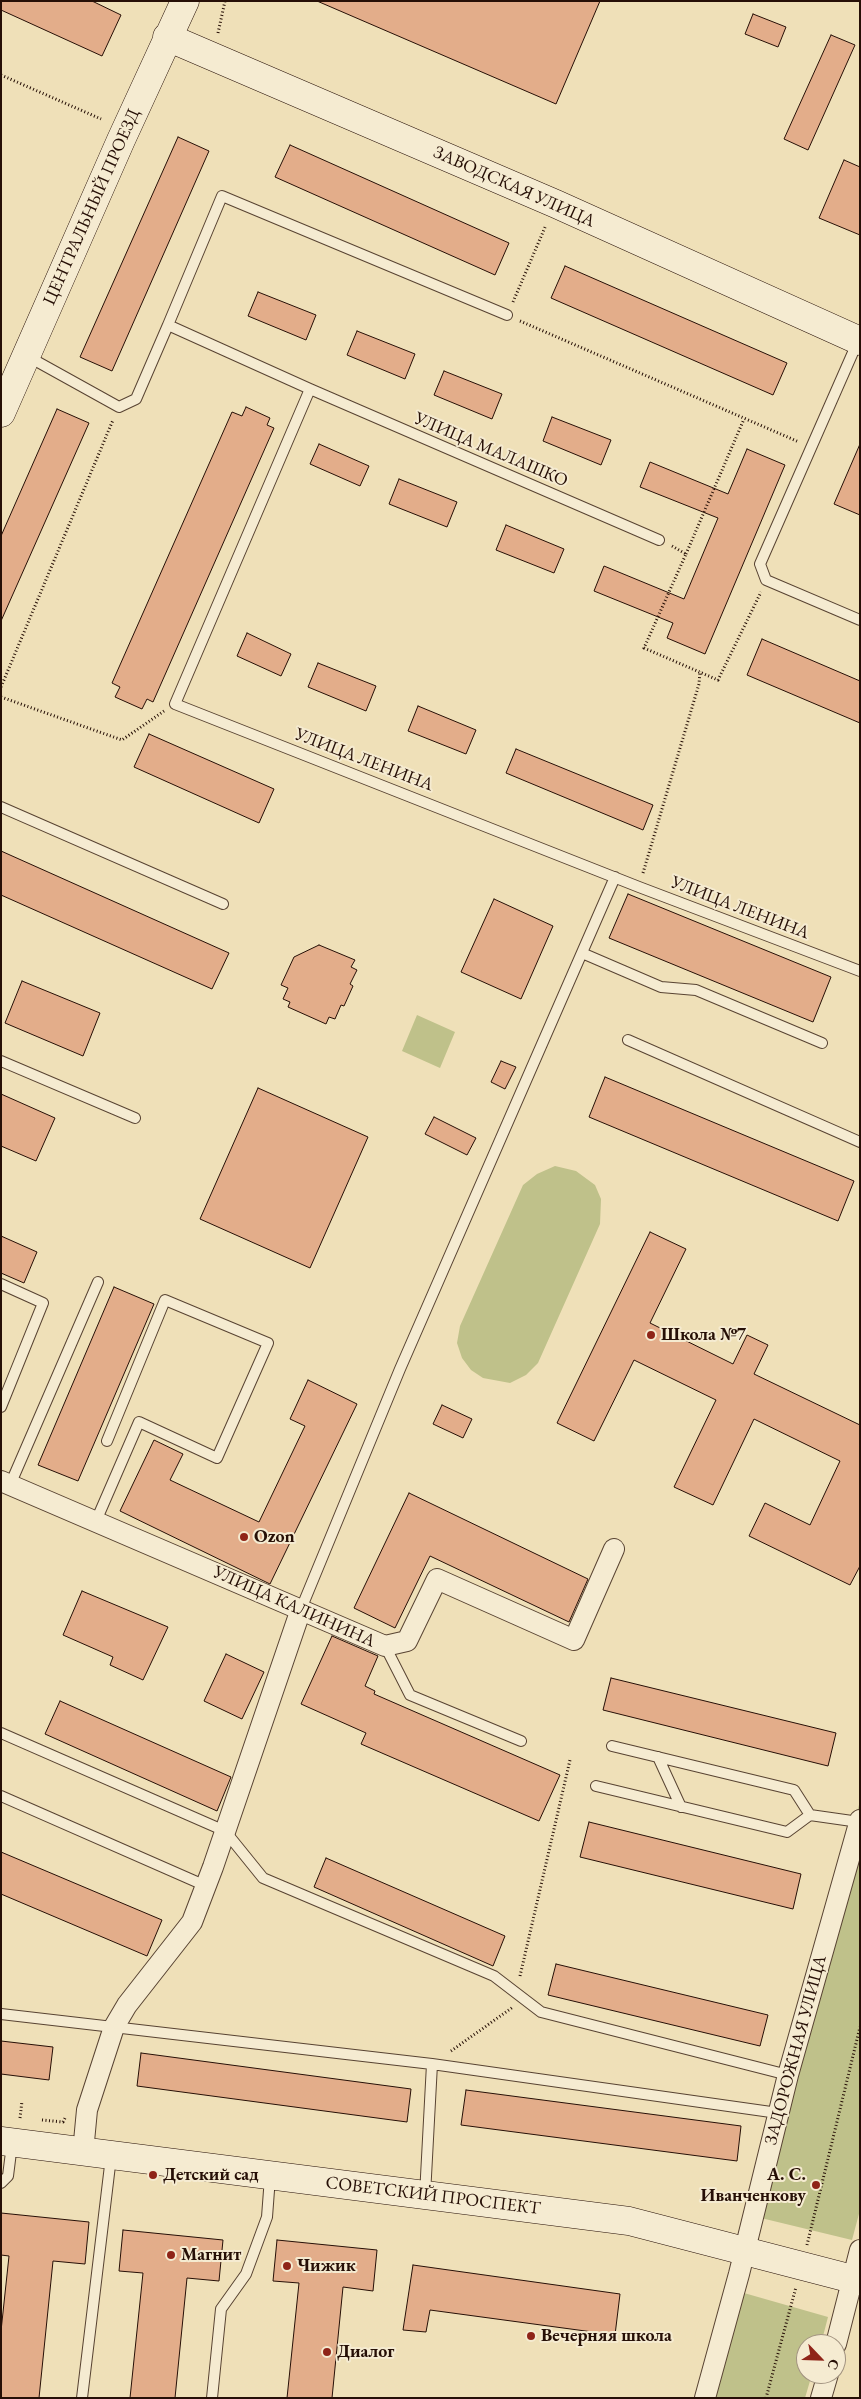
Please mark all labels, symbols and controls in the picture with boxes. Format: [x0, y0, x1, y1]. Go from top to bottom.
street label: ЦЕНТРАЛЬНЫЙ ПРОЕЗД [39, 105, 145, 309]
street label: ЗАВОДСКАЯ УЛИЦА [430, 142, 598, 232]
street label: УЛИЦА МАЛАШКО [411, 408, 571, 492]
street label: УЛИЦА ЛЕНИНА [292, 724, 436, 796]
street label: УЛИЦА ЛЕНИНА [668, 872, 812, 944]
place label: Школа №7 [661, 1324, 746, 1346]
marker: Школа №7 [645, 1329, 657, 1341]
place label: Ozon [254, 1526, 295, 1548]
marker: Ozon [238, 1531, 250, 1543]
street label: УЛИЦА КАЛИНИНА [210, 1562, 378, 1652]
street label: ЗАДОРОЖНАЯ УЛИЦА [760, 1953, 832, 2147]
place label: Детский сад [163, 2164, 259, 2186]
place label: А. С. Иванченкову [701, 2164, 806, 2206]
marker: Детский сад [147, 2169, 159, 2181]
street label: СОВЕТСКИЙ ПРОСПЕКТ [324, 2172, 542, 2220]
marker: А. С. Иванченкову [810, 2179, 822, 2191]
place label: Магнит [181, 2244, 241, 2266]
marker: Магнит [165, 2249, 177, 2261]
place label: Чижик [297, 2255, 356, 2277]
marker: Чижик [281, 2260, 293, 2272]
place label: Вечерняя школа [541, 2325, 672, 2347]
marker: Вечерняя школа [525, 2330, 537, 2342]
north arrow [796, 2334, 846, 2384]
place label: Диалог [337, 2341, 395, 2363]
marker: Диалог [321, 2346, 333, 2358]
text: С [824, 2356, 844, 2373]

